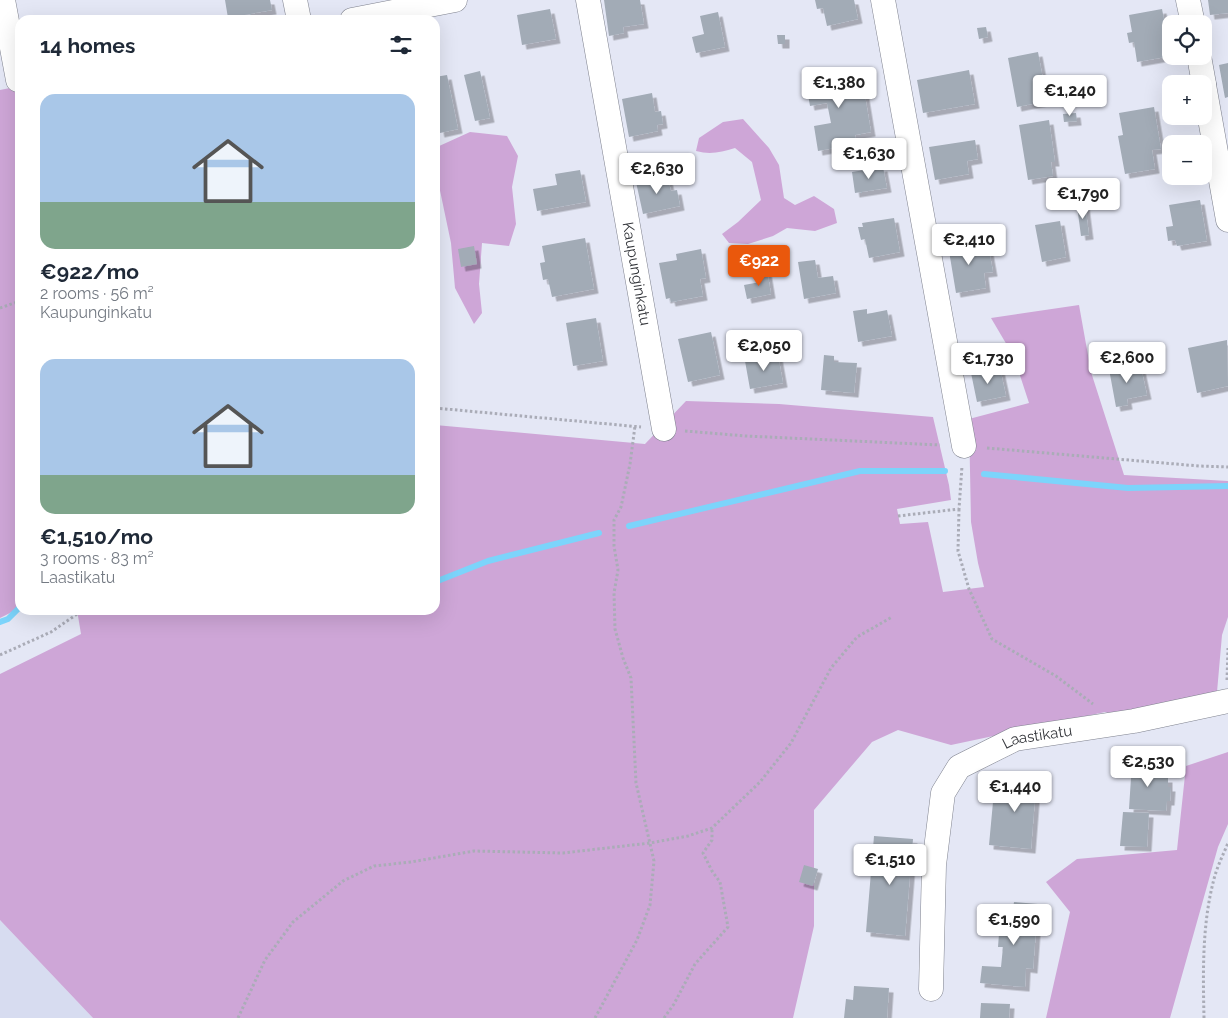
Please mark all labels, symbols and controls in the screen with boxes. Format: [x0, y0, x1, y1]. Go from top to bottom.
map controls [1162, 15, 1212, 185]
button: locate [1162, 15, 1212, 65]
icon: filters [387, 31, 415, 59]
text: 14 homes [40, 33, 135, 58]
pin: €1,380 [798, 66, 880, 109]
text: €1,380 [813, 73, 865, 92]
pin: €1,240 [1029, 74, 1111, 117]
button: + [1162, 75, 1212, 125]
text: €1,240 [1044, 81, 1096, 100]
icon: home [183, 126, 273, 216]
button: − [1162, 135, 1212, 185]
pin: €1,630 [828, 138, 910, 180]
text: €1,630 [843, 144, 895, 163]
pin: €2,630 [616, 152, 698, 195]
text: €2,630 [630, 159, 684, 178]
pin: €1,790 [1042, 178, 1124, 220]
text: €1,790 [1057, 184, 1109, 203]
street label: Kaupunginkatu [618, 220, 655, 327]
pin: €2,410 [928, 224, 1010, 266]
text: €2,410 [943, 230, 995, 249]
pin: €922 [729, 244, 789, 287]
text: €922 [739, 251, 779, 270]
text: €922/mo [40, 259, 139, 284]
text: 2 rooms · 56 m² [40, 284, 154, 303]
text: Kaupunginkatu [40, 303, 152, 322]
pin: €2,050 [723, 330, 805, 372]
text: €2,050 [737, 336, 791, 355]
pin: €1,730 [947, 342, 1029, 385]
pin: €2,600 [1086, 342, 1168, 384]
text: €2,600 [1100, 348, 1154, 367]
text: €1,730 [962, 349, 1014, 368]
icon: home [183, 391, 273, 481]
text: €1,510/mo [40, 524, 153, 549]
text: 3 rooms · 83 m² [40, 549, 154, 568]
text: Laastikatu [40, 568, 115, 587]
street label: Laastikatu [999, 721, 1073, 753]
pin: €2,530 [1107, 746, 1189, 788]
text: €2,530 [1121, 752, 1175, 771]
pin: €1,440 [974, 770, 1056, 813]
text: €1,440 [989, 777, 1041, 796]
pin: €1,510 [849, 844, 931, 886]
text: €1,510 [865, 850, 915, 869]
pin: €1,590 [973, 904, 1055, 946]
text: €1,590 [988, 910, 1040, 929]

